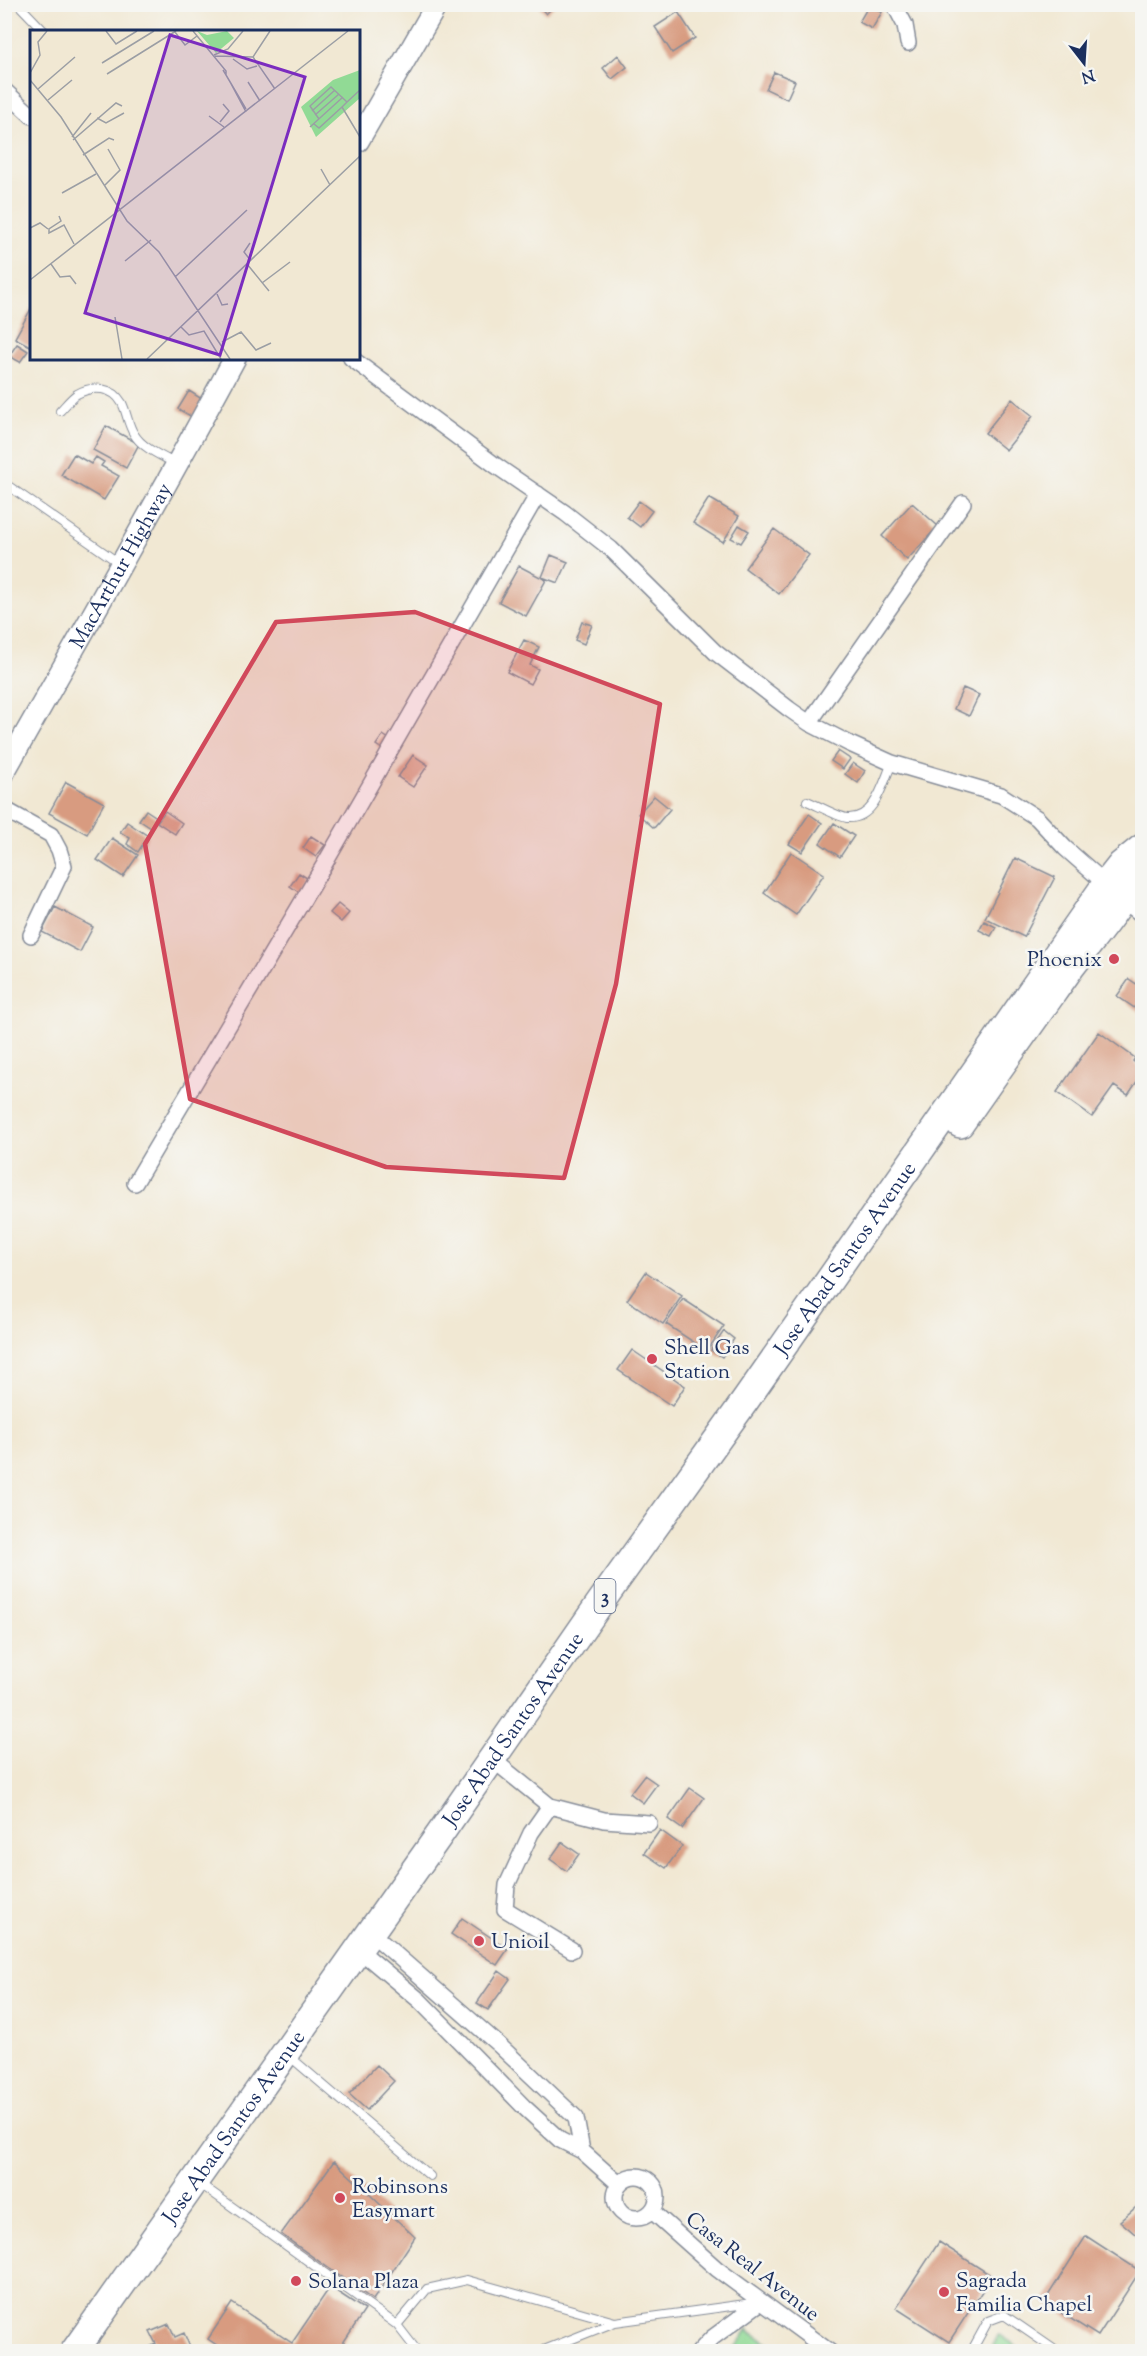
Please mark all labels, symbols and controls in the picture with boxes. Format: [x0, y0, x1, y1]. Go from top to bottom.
inset map [30, 30, 360, 360]
north arrow [1054, 33, 1114, 93]
text: N [1078, 62, 1097, 88]
street label: MacArthur Highway [64, 478, 181, 655]
place label: Phoenix [1027, 946, 1102, 976]
marker: Phoenix [1107, 952, 1121, 966]
street label: Jose Abad Santos Avenue [768, 1156, 925, 1363]
place label: Shell Gas Station [664, 1334, 750, 1388]
marker: Shell Gas Station [645, 1352, 659, 1366]
road number: 3 [594, 1579, 616, 1613]
street label: Jose Abad Santos Avenue [436, 1627, 592, 1834]
place label: Unioil [491, 1928, 550, 1958]
marker: Unioil [472, 1934, 486, 1948]
street label: Jose Abad Santos Avenue [156, 2025, 314, 2231]
place label: Robinsons Easymart [352, 2173, 448, 2227]
marker: Robinsons Easymart [333, 2191, 347, 2205]
street label: Casa Real Avenue [678, 2206, 825, 2330]
place label: Sagrada Familia Chapel [956, 2267, 1092, 2321]
place label: Solana Plaza [308, 2268, 419, 2298]
marker: Solana Plaza [289, 2274, 303, 2288]
marker: Sagrada Familia Chapel [937, 2285, 951, 2299]

